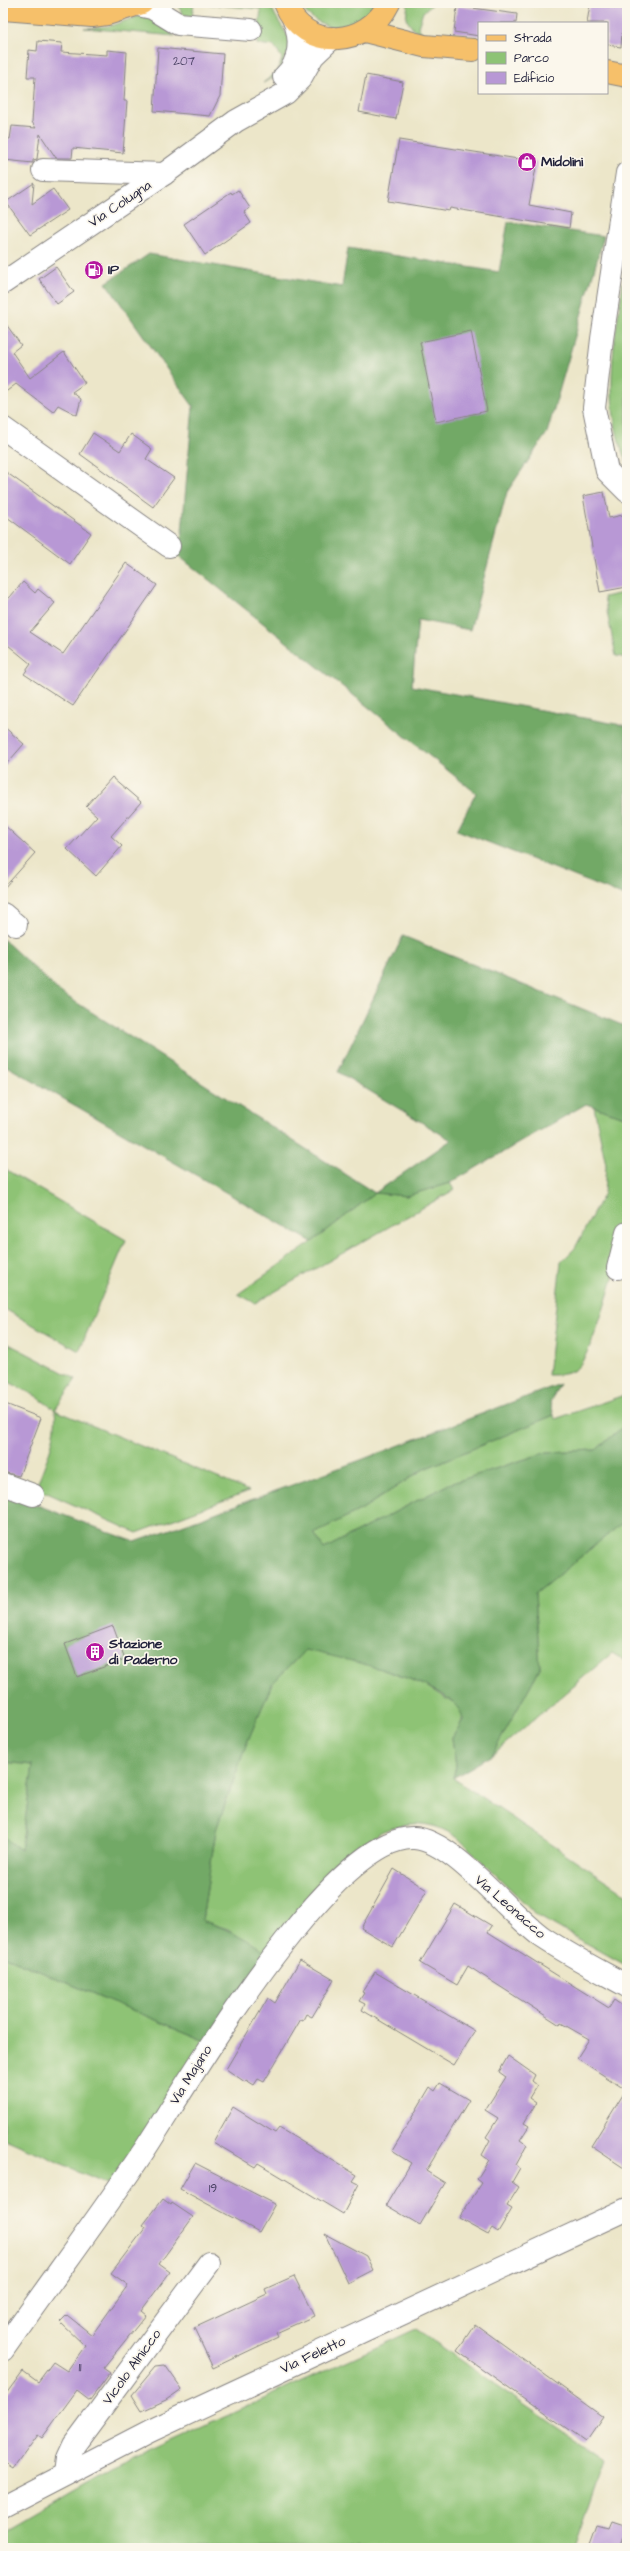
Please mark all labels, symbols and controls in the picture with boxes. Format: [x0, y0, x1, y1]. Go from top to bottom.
legend [478, 22, 608, 94]
text: Strada [514, 30, 552, 47]
text: Parco [514, 50, 549, 67]
house number: 207 [173, 53, 196, 70]
text: Edificio [514, 70, 554, 87]
shop icon: Midolini [516, 151, 538, 173]
place label: Midolini [541, 152, 584, 172]
street label: Via Colugna [85, 176, 155, 232]
fuel station icon: IP [83, 259, 105, 281]
place label: IP [108, 260, 119, 280]
place label: Stazione di Paderno [108, 1634, 177, 1670]
building icon: Stazione di Paderno [84, 1641, 106, 1663]
street label: Via Leonacco [470, 1870, 550, 1944]
street label: Via Majano [165, 2041, 217, 2109]
house number: 19 [209, 2180, 217, 2197]
street label: Vicolo Alnicco [98, 2325, 166, 2409]
street label: Via Feletto [277, 2331, 349, 2379]
house number: 11 [78, 2359, 82, 2376]

